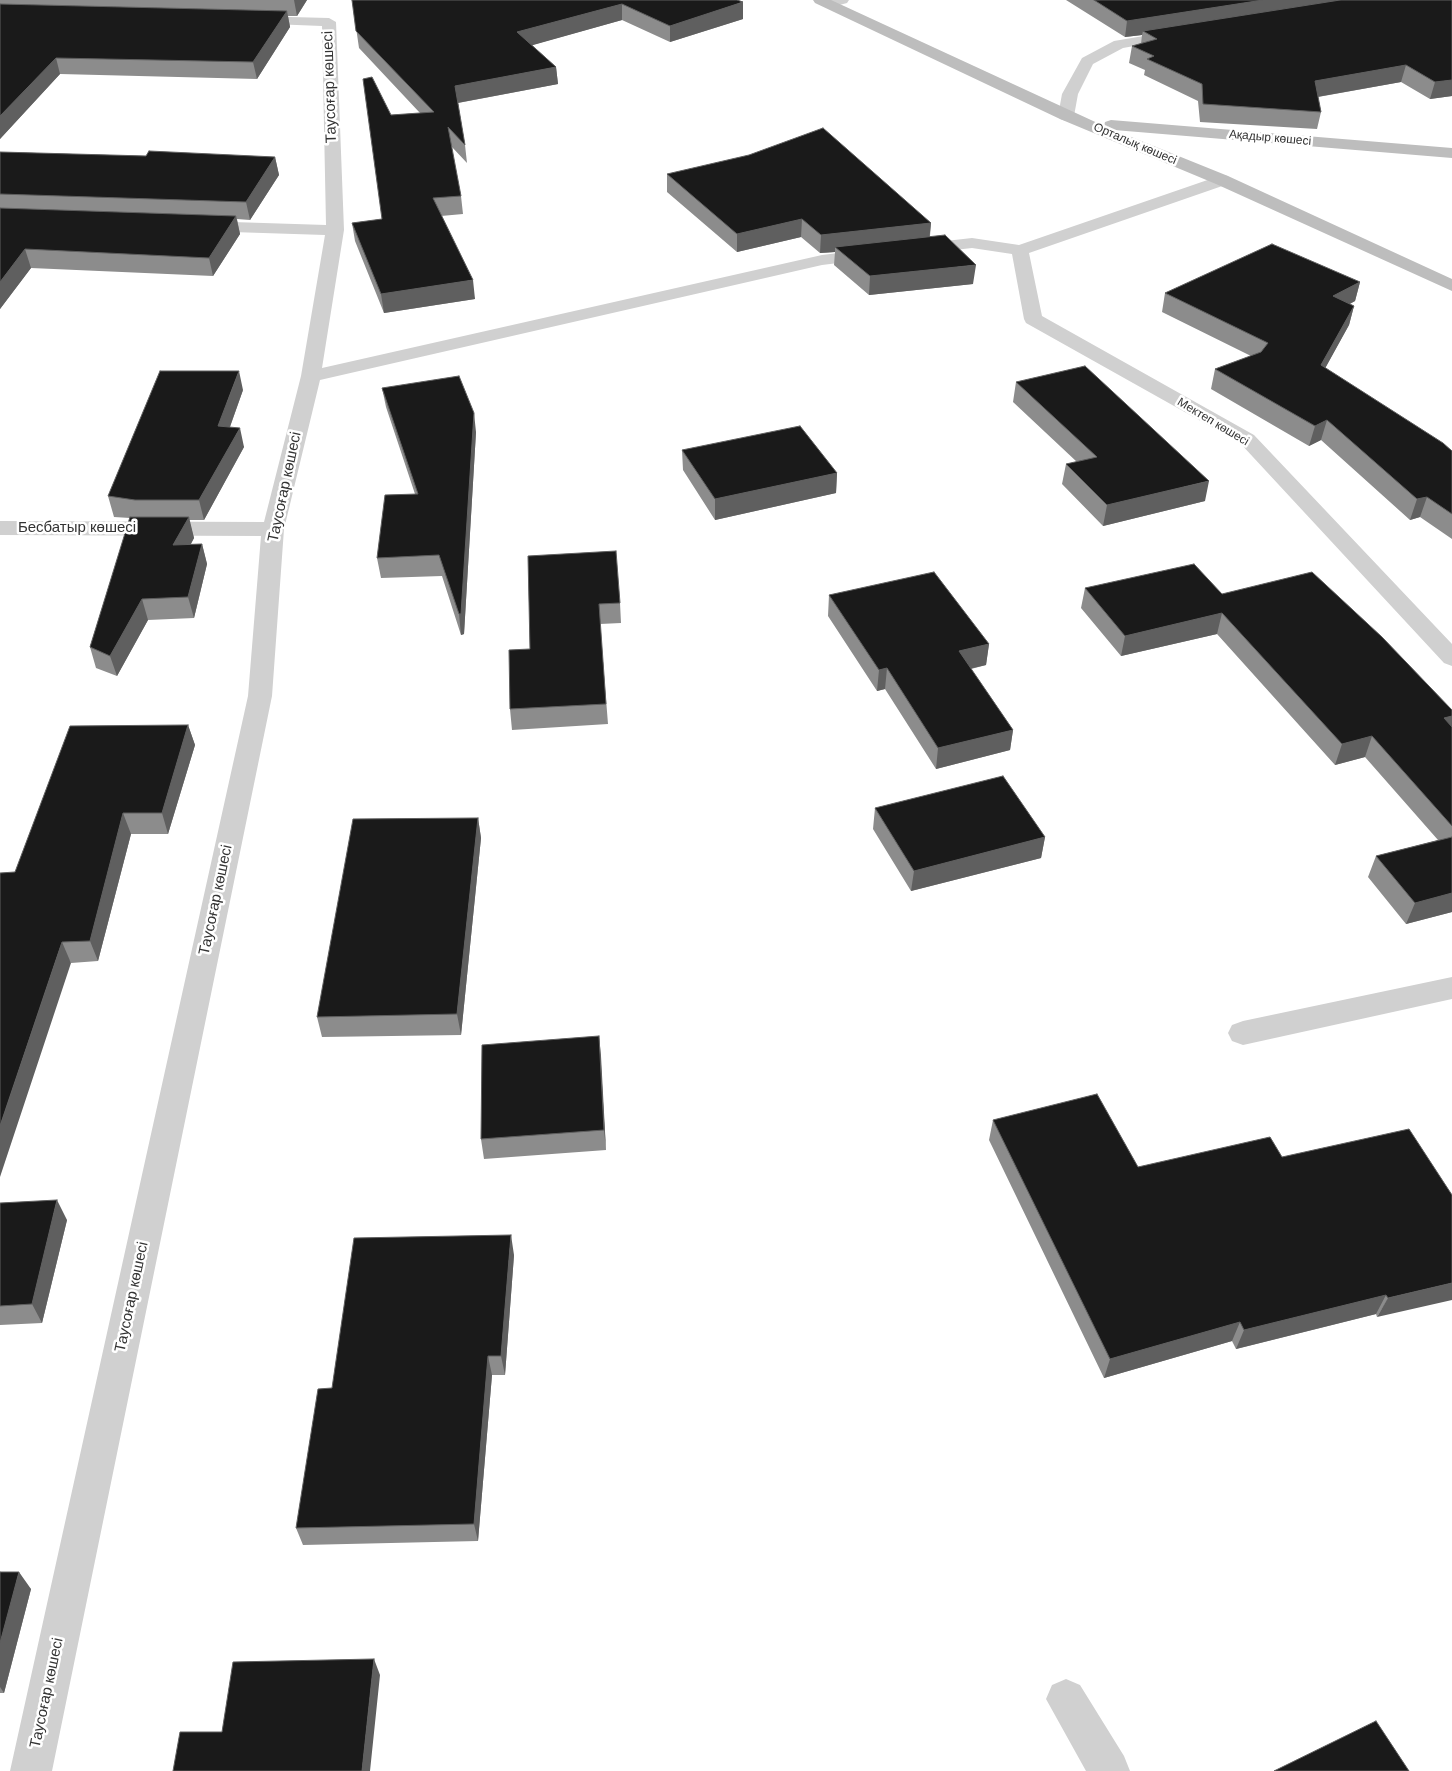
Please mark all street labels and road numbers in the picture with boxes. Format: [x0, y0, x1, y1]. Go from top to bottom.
street label: Тауcоғар көшесі [319, 30, 341, 144]
street label: Орталық көшесі [1091, 120, 1179, 168]
street label: Ақадыр көшесі [1228, 127, 1312, 149]
street label: Мектеп көшесі [1175, 395, 1251, 449]
street label: Тауcоғар көшесі [265, 430, 305, 544]
street label: Бесбатыр көшесі [18, 519, 136, 537]
street label: Тауcоғар көшесі [196, 843, 236, 957]
street label: Тауcоғар көшесі [112, 1240, 152, 1354]
street label: Тауcоғар көшесі [27, 1636, 67, 1750]

